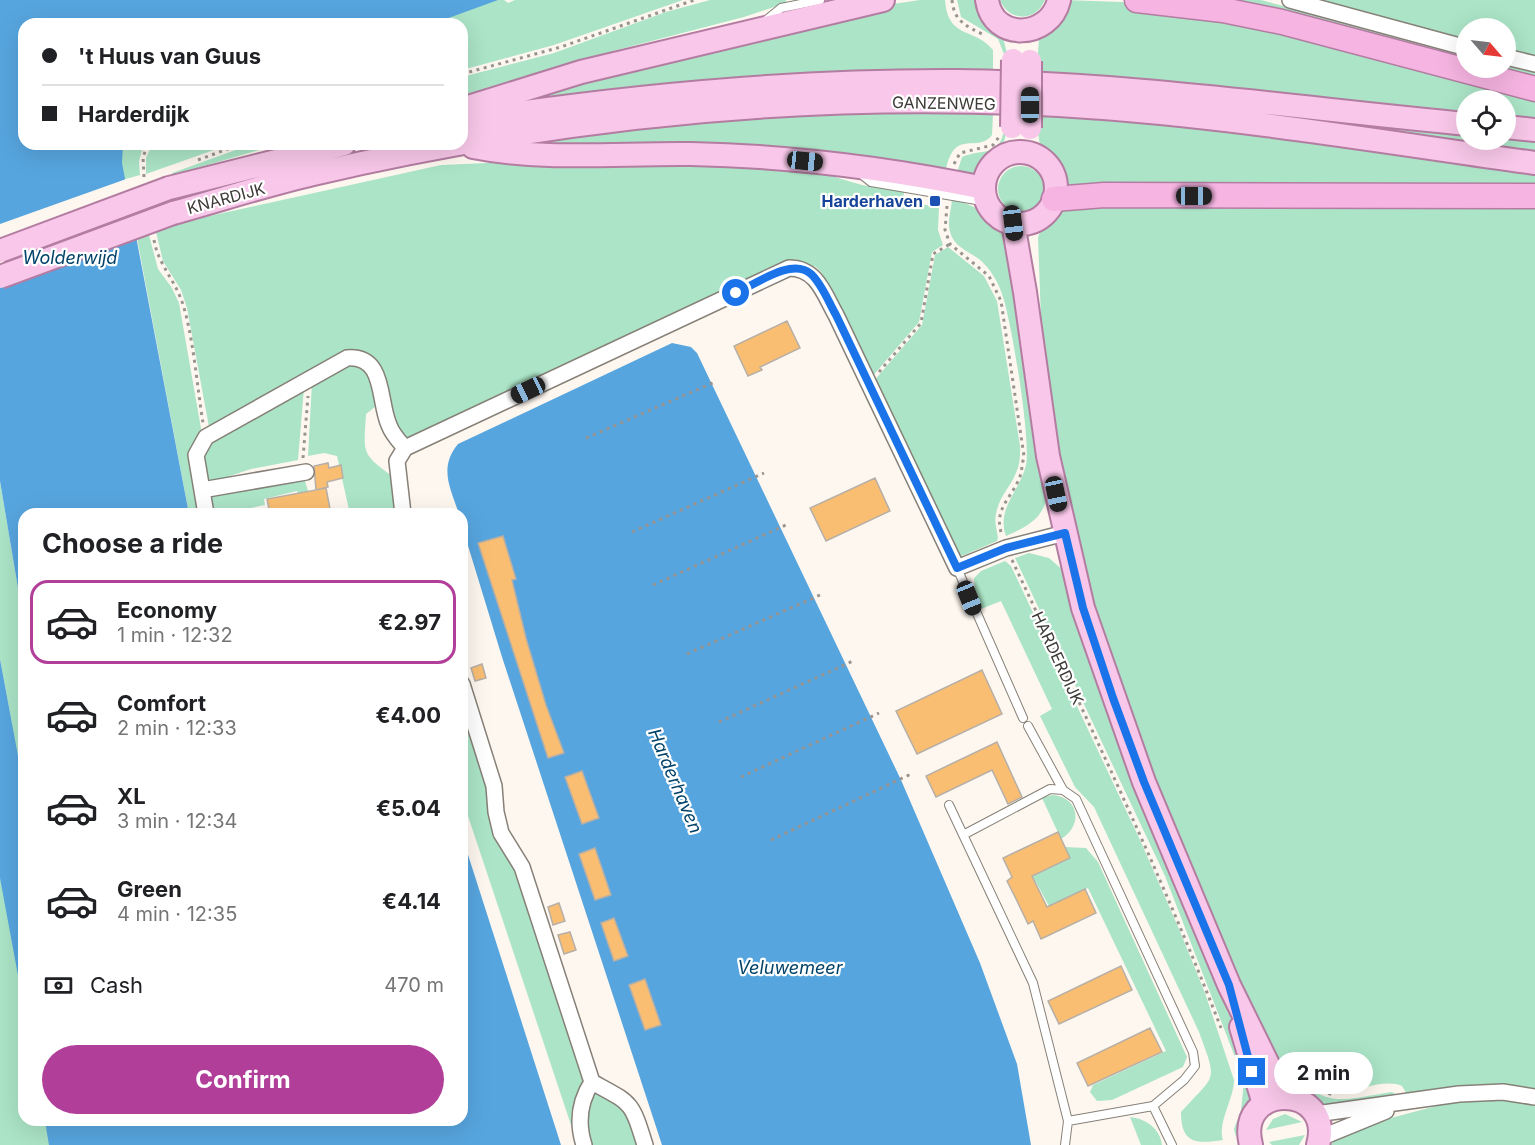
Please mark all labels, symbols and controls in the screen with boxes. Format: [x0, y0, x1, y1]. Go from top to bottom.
north arrow [1456, 18, 1516, 78]
map controls [1456, 18, 1516, 150]
text: 't Huus van Guus [78, 43, 261, 69]
car [1021, 87, 1039, 123]
button: locate [1456, 90, 1516, 150]
street label: GANZENWEG [892, 92, 996, 114]
text: Harderdijk [78, 101, 190, 127]
car [786, 150, 824, 172]
street label: KNARDIJK [185, 178, 267, 218]
car [1176, 187, 1212, 205]
place label: Harderhaven [821, 191, 923, 211]
marker: Harderhaven [928, 194, 942, 208]
car [1002, 204, 1024, 242]
water label: Wolderwijd [23, 247, 117, 268]
route start [722, 279, 749, 306]
car [508, 374, 548, 406]
car [1043, 475, 1069, 513]
text: Choose a ride [42, 527, 223, 560]
car [954, 578, 984, 618]
icon: car [45, 595, 99, 649]
text: Economy [117, 597, 217, 623]
street label: HARDERDIJK [1028, 608, 1088, 708]
text: €2.97 [378, 609, 441, 635]
text: 1 min · 12:32 [117, 623, 233, 647]
icon: car [45, 688, 99, 742]
text: Comfort [117, 690, 206, 716]
text: €4.00 [375, 702, 441, 728]
text: 2 min · 12:33 [117, 716, 237, 740]
water label: Harderhaven [644, 725, 707, 836]
icon: car [45, 781, 99, 835]
text: XL [117, 783, 146, 809]
text: €5.04 [376, 795, 441, 821]
text: 3 min · 12:34 [117, 809, 238, 833]
icon: car [45, 874, 99, 928]
text: Green [117, 876, 182, 902]
text: €4.14 [382, 888, 441, 914]
text: 4 min · 12:35 [117, 902, 237, 926]
water label: Veluwemeer [738, 957, 844, 978]
icon: cash [42, 969, 75, 1002]
text: Cash [90, 972, 143, 998]
text: 470 m [384, 973, 444, 997]
button: Confirm [42, 1045, 444, 1114]
callout: 2 min [1273, 1051, 1372, 1093]
route end [1238, 1058, 1265, 1085]
text: 2 min [1297, 1061, 1350, 1085]

